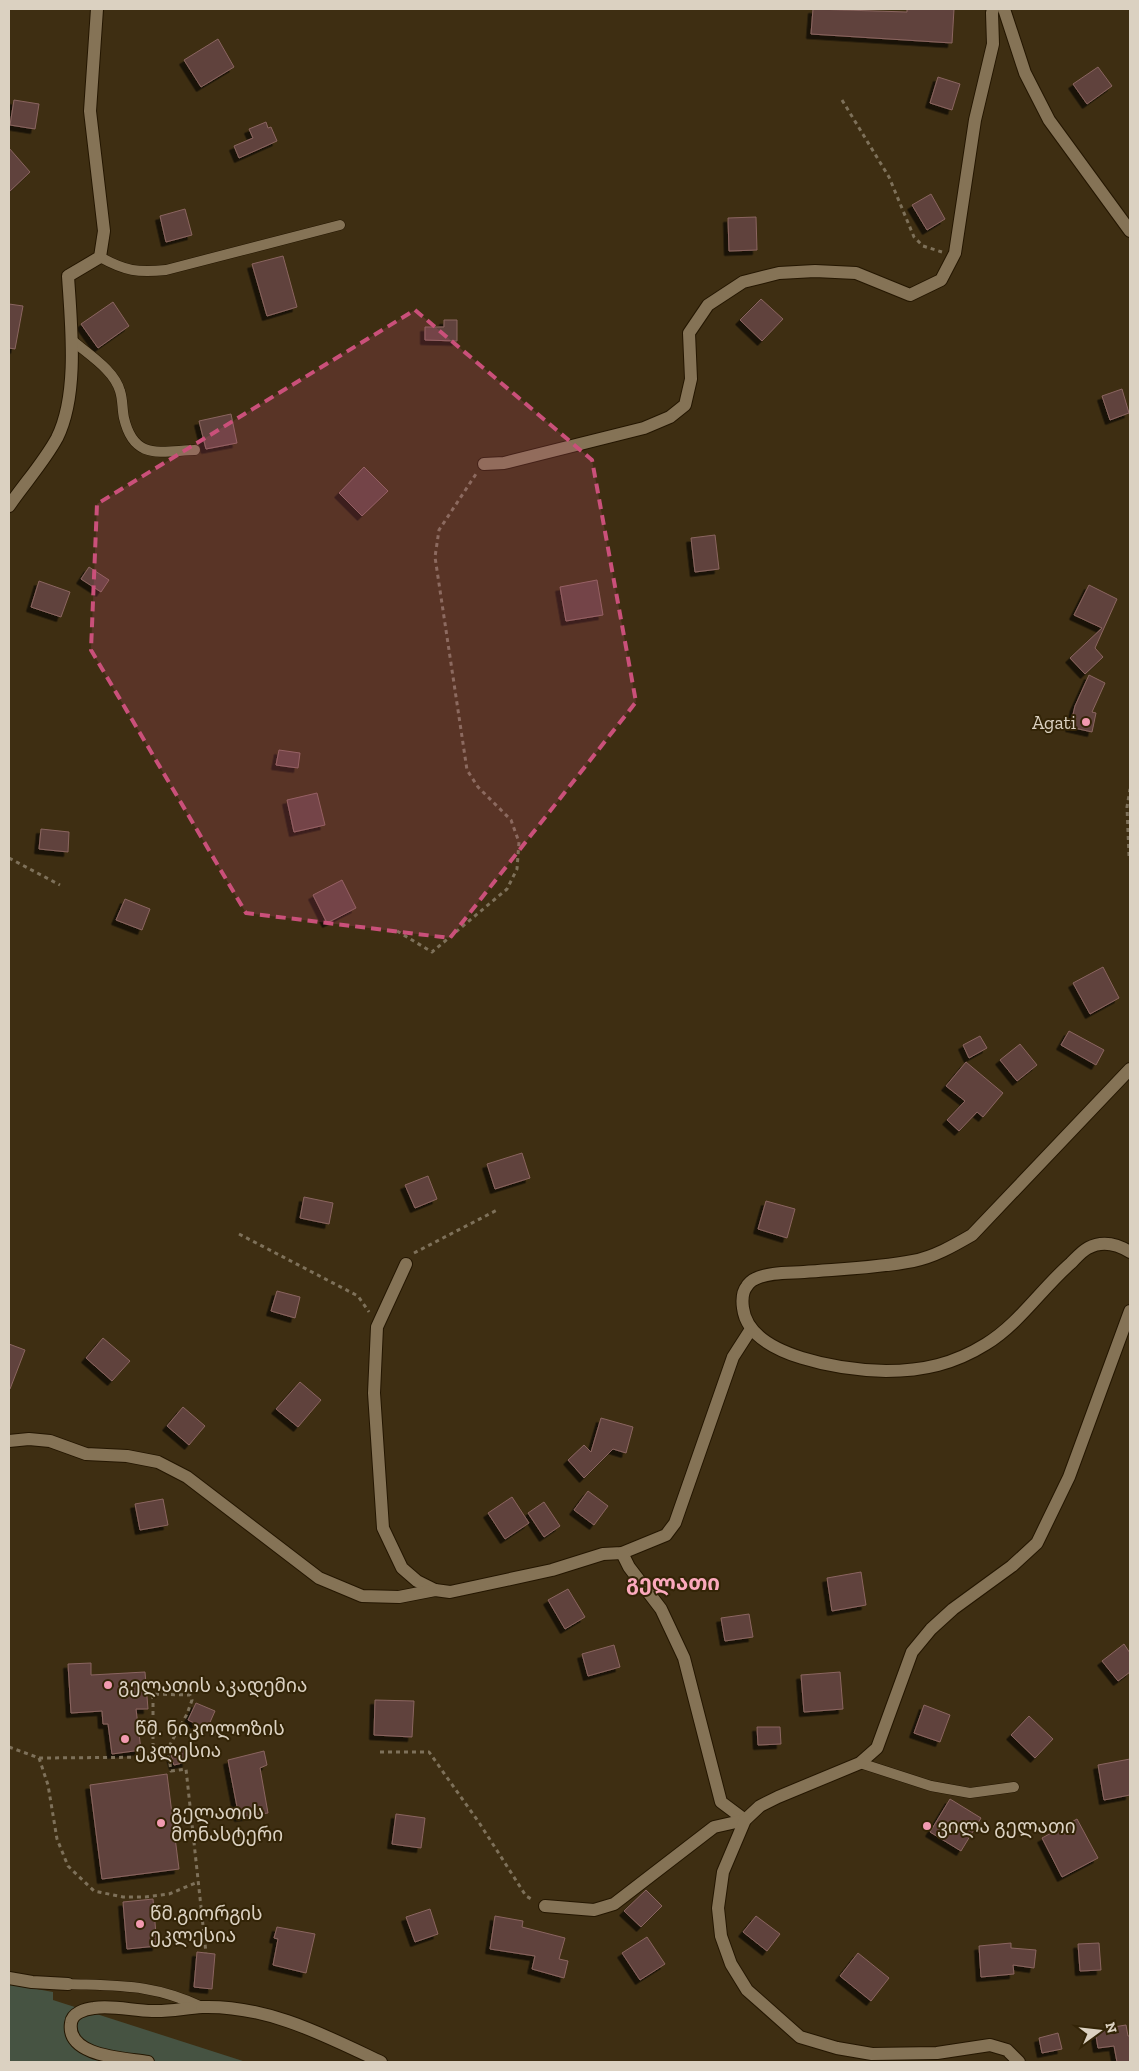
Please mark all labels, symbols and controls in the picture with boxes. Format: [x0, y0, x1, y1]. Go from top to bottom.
place label: Agati [1032, 711, 1076, 734]
marker: Agati [1080, 716, 1092, 728]
district label: გელათი [626, 1570, 720, 1596]
place label: გელათის აკადემია [118, 1674, 307, 1698]
marker: გელათის აკადემია [102, 1679, 114, 1691]
place label: წმ. ნიკოლოზის ეკლესია [135, 1717, 285, 1763]
marker: წმ. ნიკოლოზის ეკლესია [119, 1733, 131, 1745]
place label: გელათის მონასტერი [171, 1801, 283, 1846]
place label: ვილა გელათი [937, 1815, 1076, 1839]
marker: გელათის მონასტერი [155, 1817, 167, 1829]
marker: ვილა გელათი [921, 1820, 933, 1832]
place label: წმ.გიორგის ეკლესია [150, 1902, 263, 1948]
marker: წმ.გიორგის ეკლესია [134, 1918, 146, 1930]
north arrow [1074, 2006, 1124, 2056]
text: N [1101, 2020, 1121, 2035]

